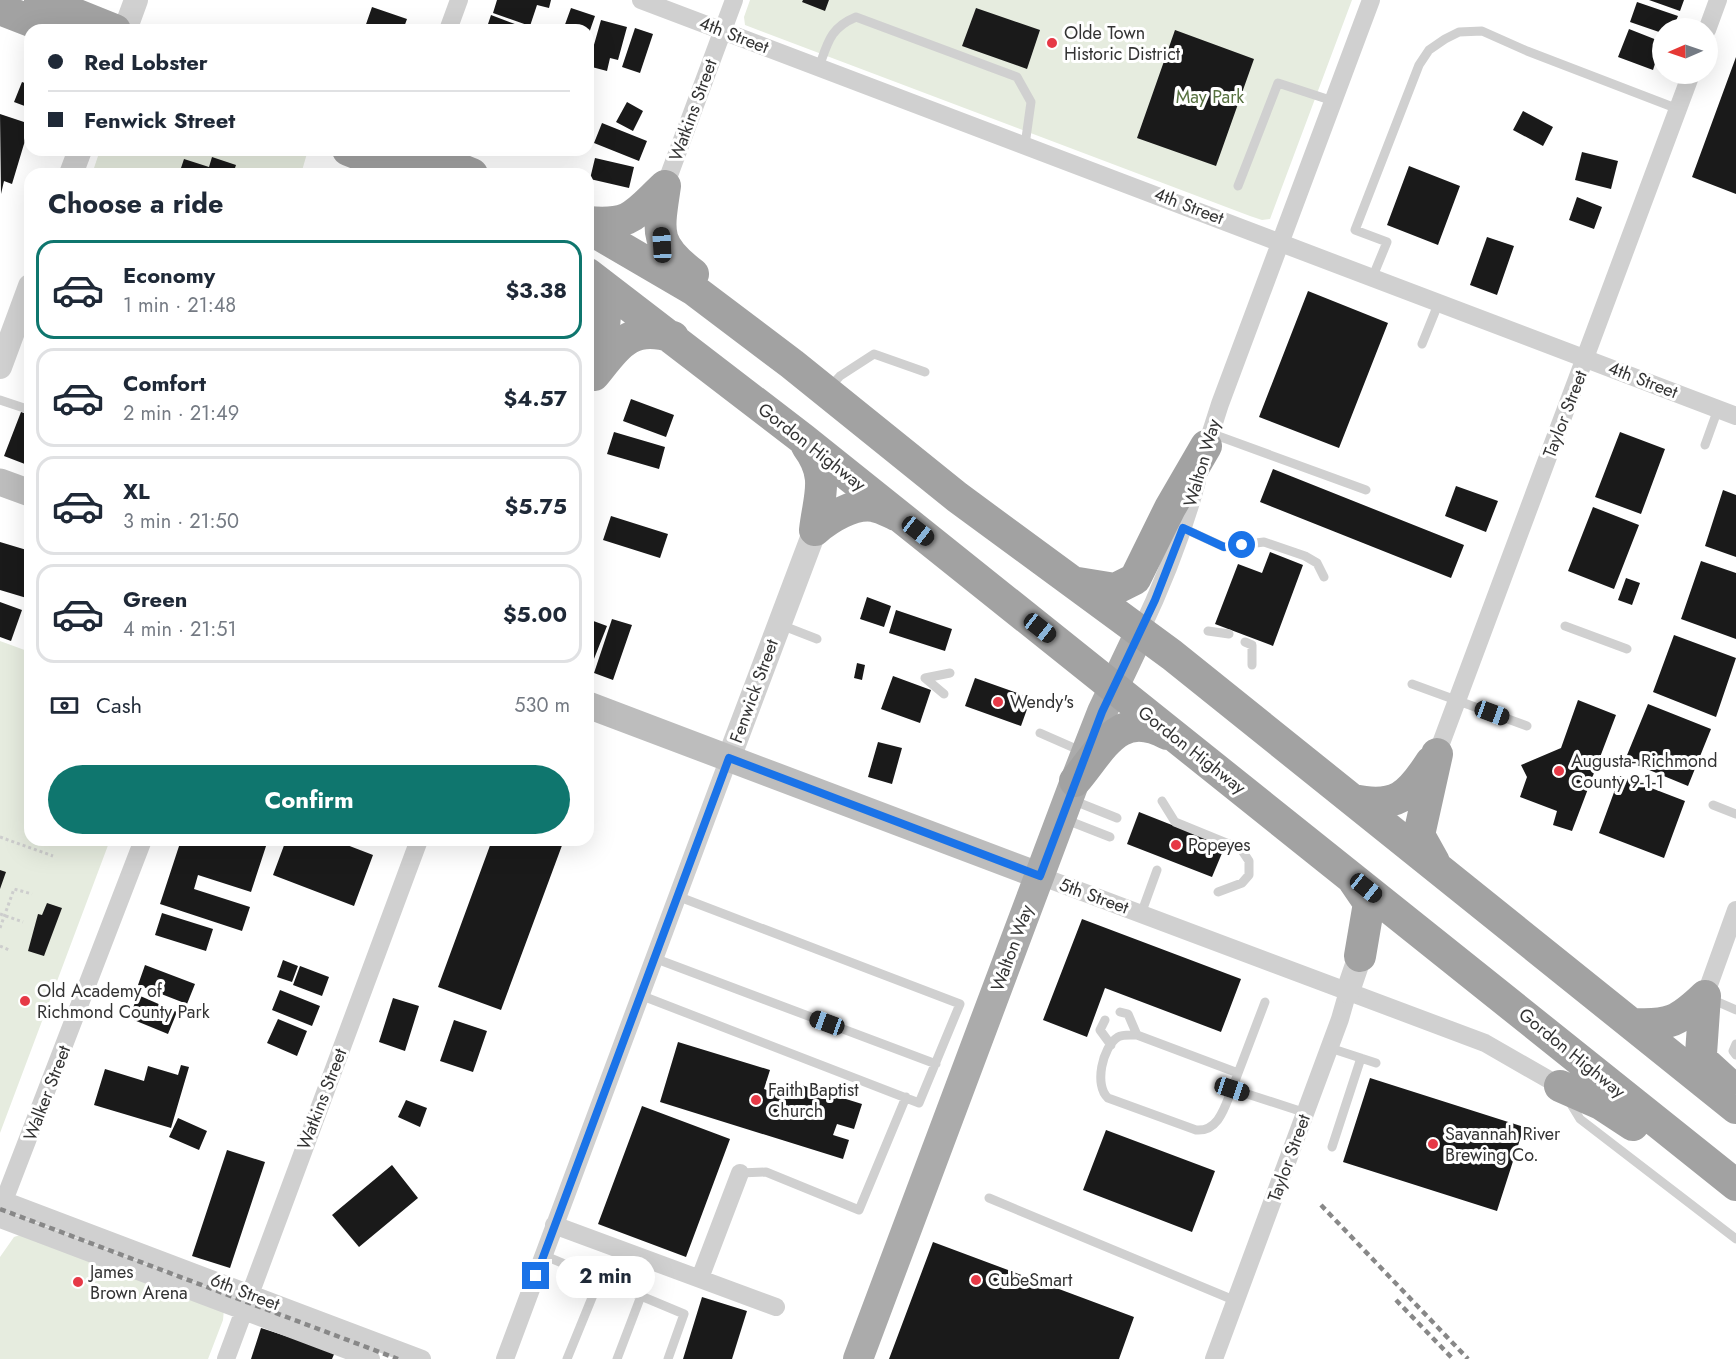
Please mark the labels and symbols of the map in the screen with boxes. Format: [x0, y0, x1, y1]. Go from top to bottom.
street label: 4th Street [695, 10, 773, 60]
north arrow [1652, 18, 1718, 84]
place label: Olde Town Historic District [1064, 20, 1181, 67]
marker: Olde Town Historic District [1045, 36, 1059, 50]
street label: Watkins Street [663, 55, 724, 165]
park label: May Park [1176, 84, 1244, 110]
street label: 4th Street [1150, 181, 1228, 231]
car [652, 227, 672, 263]
street label: 4th Street [1604, 355, 1682, 405]
street label: Taylor Street [1536, 366, 1594, 461]
street label: Gordon Highway [752, 396, 872, 498]
street label: Walton Way [1177, 416, 1227, 510]
car [898, 513, 938, 549]
route start [1228, 531, 1255, 558]
car [1020, 610, 1060, 646]
street label: Fenwick Street [723, 635, 785, 747]
place label: Wendy's [1010, 689, 1074, 715]
marker: Wendy's [991, 695, 1005, 709]
car [1472, 698, 1512, 728]
street label: Gordon Highway [1132, 699, 1252, 801]
place label: Augusta- Richmond County 9-1-1 [1571, 748, 1717, 795]
marker: Augusta- Richmond County 9-1-1 [1552, 764, 1566, 778]
place label: Popeyes [1188, 832, 1251, 858]
marker: Popeyes [1169, 838, 1183, 852]
car [1346, 870, 1386, 906]
street label: 5th Street [1056, 871, 1133, 921]
street label: Walton Way [984, 901, 1040, 995]
place label: Old Academy of Richmond County Park [37, 978, 210, 1025]
marker: Old Academy of Richmond County Park [18, 994, 32, 1008]
street label: Gordon Highway [1513, 1002, 1631, 1104]
car [807, 1008, 847, 1038]
street label: Walker Street [17, 1041, 77, 1144]
street label: Watkins Street [291, 1044, 353, 1153]
car [1212, 1075, 1252, 1103]
place label: Faith Baptist Church [768, 1077, 859, 1124]
marker: Faith Baptist Church [749, 1093, 763, 1107]
street label: Taylor Street [1261, 1110, 1317, 1205]
place label: Savannah River Brewing Co. [1445, 1121, 1561, 1168]
marker: Savannah River Brewing Co. [1426, 1137, 1440, 1151]
callout: 2 min [557, 1255, 656, 1297]
place label: James Brown Arena [88, 1259, 188, 1306]
route end [522, 1262, 549, 1289]
street label: 6th Street [206, 1267, 284, 1317]
place label: CubeSmart [988, 1267, 1073, 1293]
marker: CubeSmart [969, 1273, 983, 1287]
marker: James Brown Arena [71, 1275, 85, 1289]

